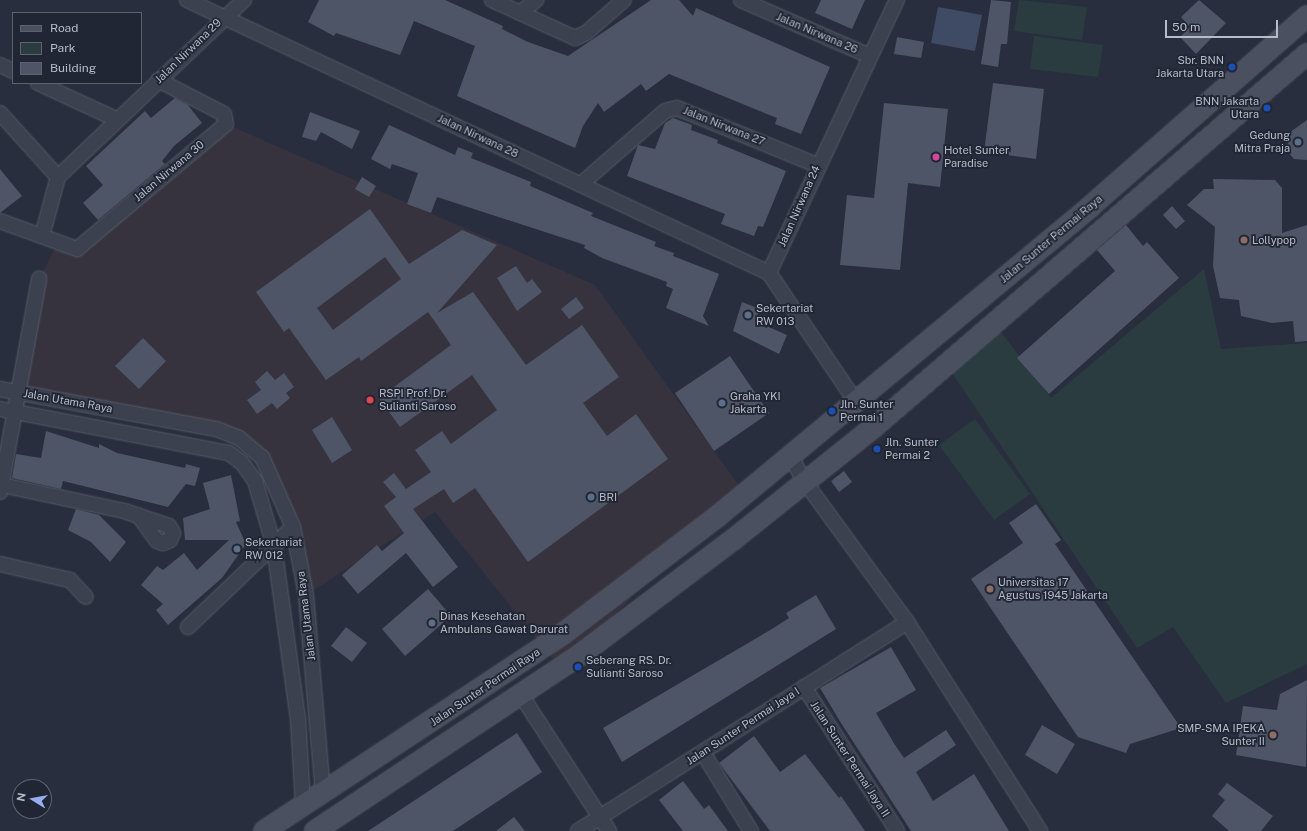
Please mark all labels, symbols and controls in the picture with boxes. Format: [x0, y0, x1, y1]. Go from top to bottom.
street label: Jalan Nirwana 26 [774, 10, 860, 56]
legend [12, 12, 142, 84]
scale bar [1167, 12, 1280, 38]
street label: Jalan Nirwana 29 [152, 16, 224, 86]
text: 50 m [1172, 20, 1200, 34]
text: Road [50, 21, 78, 35]
text: Park [50, 41, 76, 55]
place label: Sbr. BNN Jakarta Utara [1156, 54, 1224, 80]
text: Building [50, 61, 96, 75]
marker: Sbr. BNN Jakarta Utara [1227, 62, 1237, 72]
place label: BNN Jakarta Utara [1195, 95, 1259, 121]
marker: BNN Jakarta Utara [1262, 103, 1272, 113]
street label: Jalan Nirwana 27 [681, 104, 767, 148]
street label: Jalan Nirwana 28 [436, 112, 520, 160]
place label: Gedung Mitra Praja [1234, 129, 1290, 155]
marker: Gedung Mitra Praja [1293, 137, 1303, 147]
street label: Jalan Nirwana 30 [131, 138, 207, 204]
place label: Hotel Sunter Paradise [944, 144, 1009, 170]
marker: Hotel Sunter Paradise [931, 152, 941, 162]
street label: Jalan Nirwana 24 [775, 163, 823, 249]
street label: Jalan Sunter Permai Raya [997, 192, 1105, 286]
place label: Lollypop [1252, 233, 1296, 247]
marker: Lollypop [1239, 235, 1249, 245]
place label: Sekertariat RW 013 [756, 302, 813, 328]
marker: Sekertariat RW 013 [743, 310, 753, 320]
street label: Jalan Utama Raya [22, 387, 114, 415]
place label: RSPI Prof. Dr. Sulianti Saroso [379, 387, 456, 413]
place label: Graha YKI Jakarta [730, 390, 781, 416]
marker: RSPI Prof. Dr. Sulianti Saroso [364, 394, 376, 406]
marker: Graha YKI Jakarta [717, 398, 727, 408]
place label: Jln. Sunter Permai 1 [840, 398, 894, 424]
marker: Jln. Sunter Permai 1 [827, 406, 837, 416]
place label: Jln. Sunter Permai 2 [885, 436, 939, 462]
marker: Jln. Sunter Permai 2 [872, 444, 882, 454]
place label: BRI [599, 490, 617, 504]
marker: BRI [586, 492, 596, 502]
place label: Sekertariat RW 012 [245, 536, 302, 562]
marker: Sekertariat RW 012 [232, 544, 242, 554]
street label: Jalan Utama Raya [294, 570, 318, 662]
place label: Universitas 17 Agustus 1945 Jakarta [998, 576, 1108, 602]
marker: Universitas 17 Agustus 1945 Jakarta [985, 584, 995, 594]
place label: Dinas Kesehatan Ambulans Gawat Darurat [440, 610, 568, 636]
marker: Dinas Kesehatan Ambulans Gawat Darurat [427, 618, 437, 628]
street label: Jalan Sunter Permai Raya [428, 645, 542, 729]
place label: Seberang RS. Dr. Sulianti Saroso [586, 654, 672, 680]
marker: Seberang RS. Dr. Sulianti Saroso [573, 662, 583, 672]
street label: Jalan Sunter Permai Jaya I [684, 684, 802, 768]
street label: Jalan Sunter Permai Jaya II [808, 699, 892, 819]
place label: SMP-SMA IPEKA Sunter II [1177, 722, 1265, 748]
marker: SMP-SMA IPEKA Sunter II [1268, 730, 1278, 740]
north arrow [12, 779, 52, 819]
text: N [14, 792, 28, 802]

